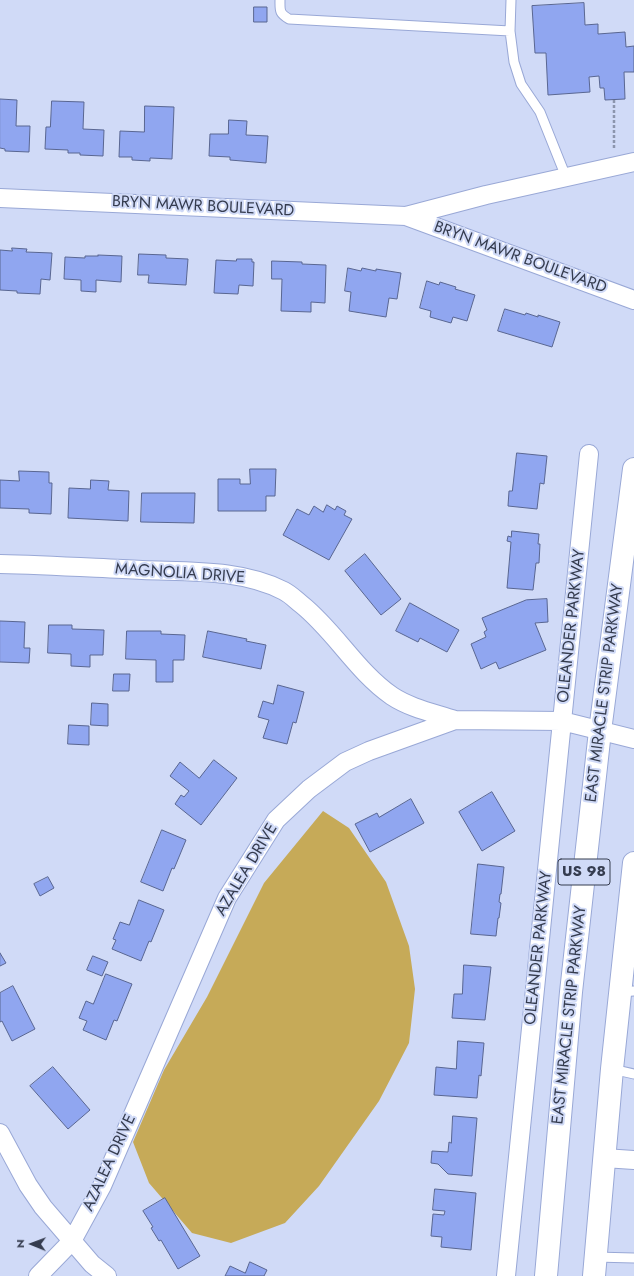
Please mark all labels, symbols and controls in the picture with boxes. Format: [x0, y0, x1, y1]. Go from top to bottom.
street label: BRYN MAWR BOULEVARD [111, 193, 295, 221]
street label: BRYN MAWR BOULEVARD [431, 218, 609, 298]
street label: OLEANDER PARKWAY [554, 548, 590, 704]
street label: MAGNOLIA DRIVE [114, 560, 246, 588]
street label: EAST MIRACLE STRIP PARKWAY [582, 583, 628, 803]
street label: AZALEA DRIVE [212, 820, 282, 920]
road number: US 98 [558, 859, 610, 885]
street label: OLEANDER PARKWAY [521, 870, 557, 1026]
street label: EAST MIRACLE STRIP PARKWAY [549, 905, 591, 1125]
street label: AZALEA DRIVE [79, 1112, 141, 1214]
north arrow [12, 1224, 52, 1264]
text: N [12, 1239, 28, 1248]

